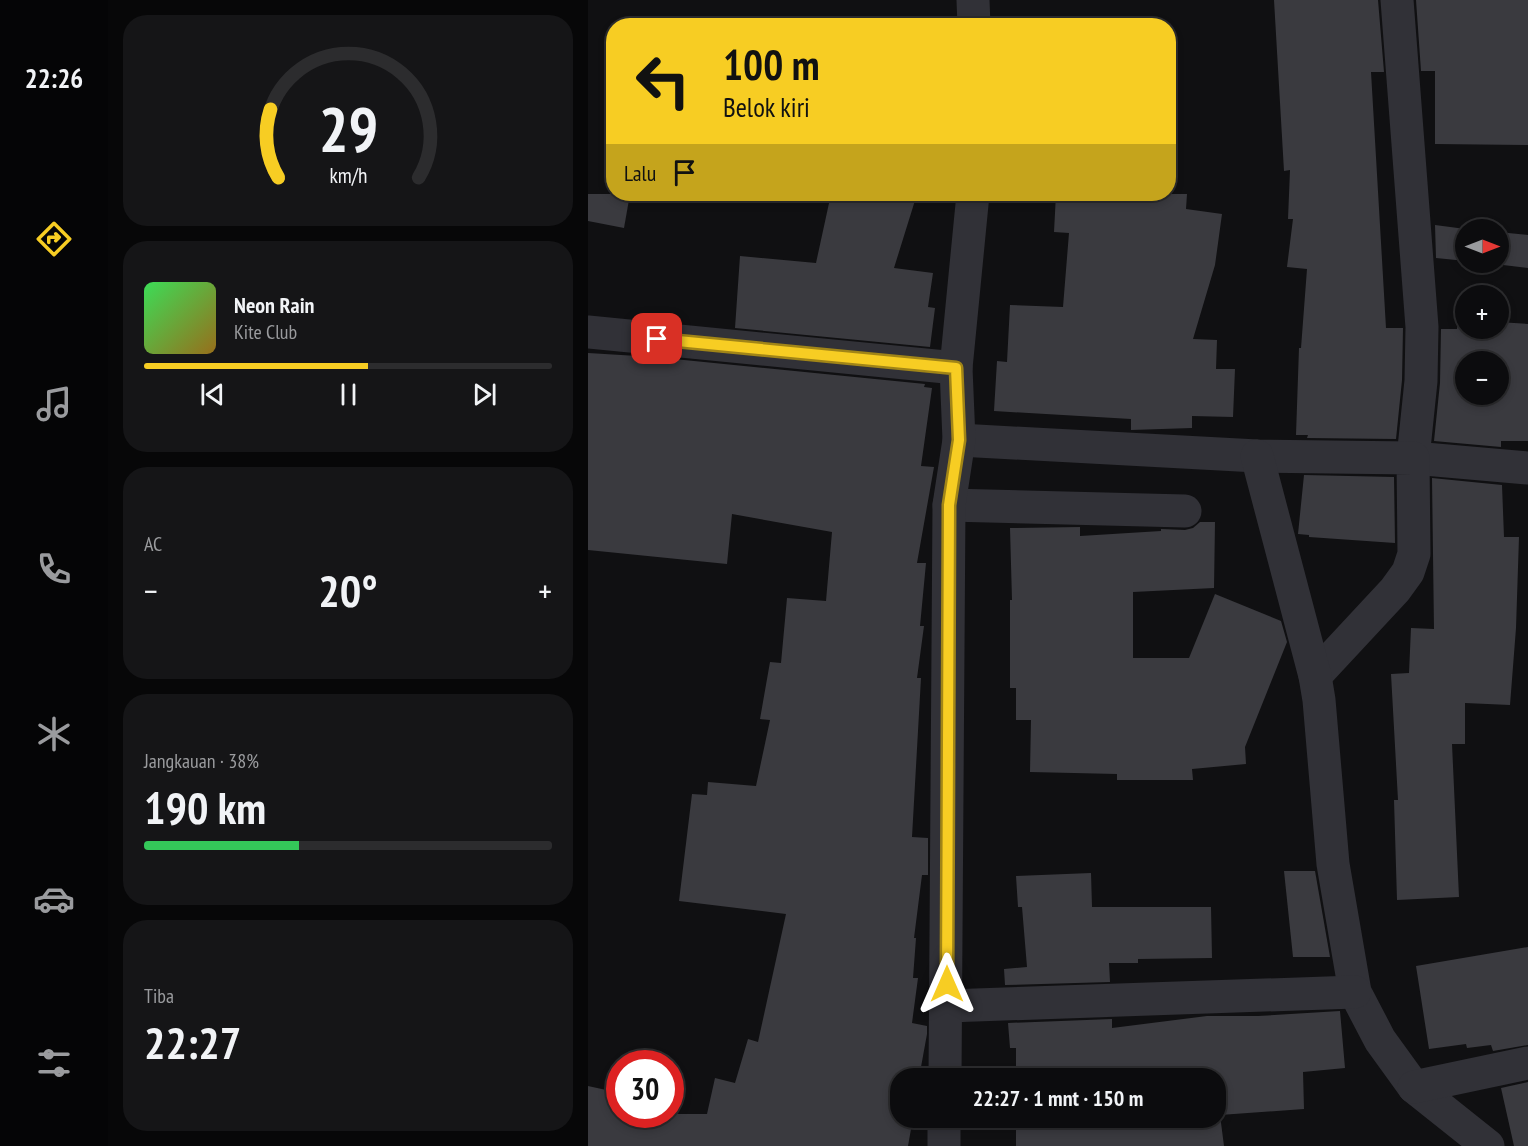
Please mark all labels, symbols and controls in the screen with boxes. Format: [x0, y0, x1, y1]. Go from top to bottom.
text: 100 m [723, 37, 820, 92]
icon: left [624, 42, 702, 120]
text: 22:26 [25, 61, 83, 95]
text: 29 [318, 88, 378, 169]
text: Belok kiri [723, 90, 810, 124]
icon: arrive [668, 156, 701, 189]
text: Lalu [624, 159, 656, 187]
text: km/h [329, 161, 367, 189]
icon: directions [33, 218, 75, 260]
north arrow [1455, 219, 1509, 273]
map controls [1455, 219, 1509, 405]
button: + [1455, 285, 1509, 339]
text: Neon Rain [234, 291, 314, 319]
pin [631, 313, 682, 364]
text: Kite Club [234, 319, 297, 345]
icon: arrive [640, 322, 673, 355]
button: − [1455, 351, 1509, 405]
icon: previous [196, 378, 229, 411]
icon: pause [332, 378, 365, 411]
icon: next [468, 378, 501, 411]
icon: music [33, 383, 75, 425]
text: AC [144, 531, 162, 557]
icon: phone [33, 548, 75, 590]
text: 20° [318, 561, 378, 619]
text: − [144, 569, 158, 612]
text: + [538, 569, 552, 612]
icon: climate [33, 713, 75, 755]
text: Jangkauan · 38% [144, 748, 259, 774]
text: 190 km [144, 778, 266, 836]
icon: car [33, 878, 75, 920]
position arrow [915, 952, 979, 1016]
text: Tiba [144, 983, 174, 1009]
text: 22:27 [144, 1013, 241, 1071]
icon: filters [33, 1042, 75, 1084]
speed limit sign: 30 [606, 1050, 684, 1128]
text: 22:27 · 1 mnt · 150 m [973, 1084, 1143, 1112]

